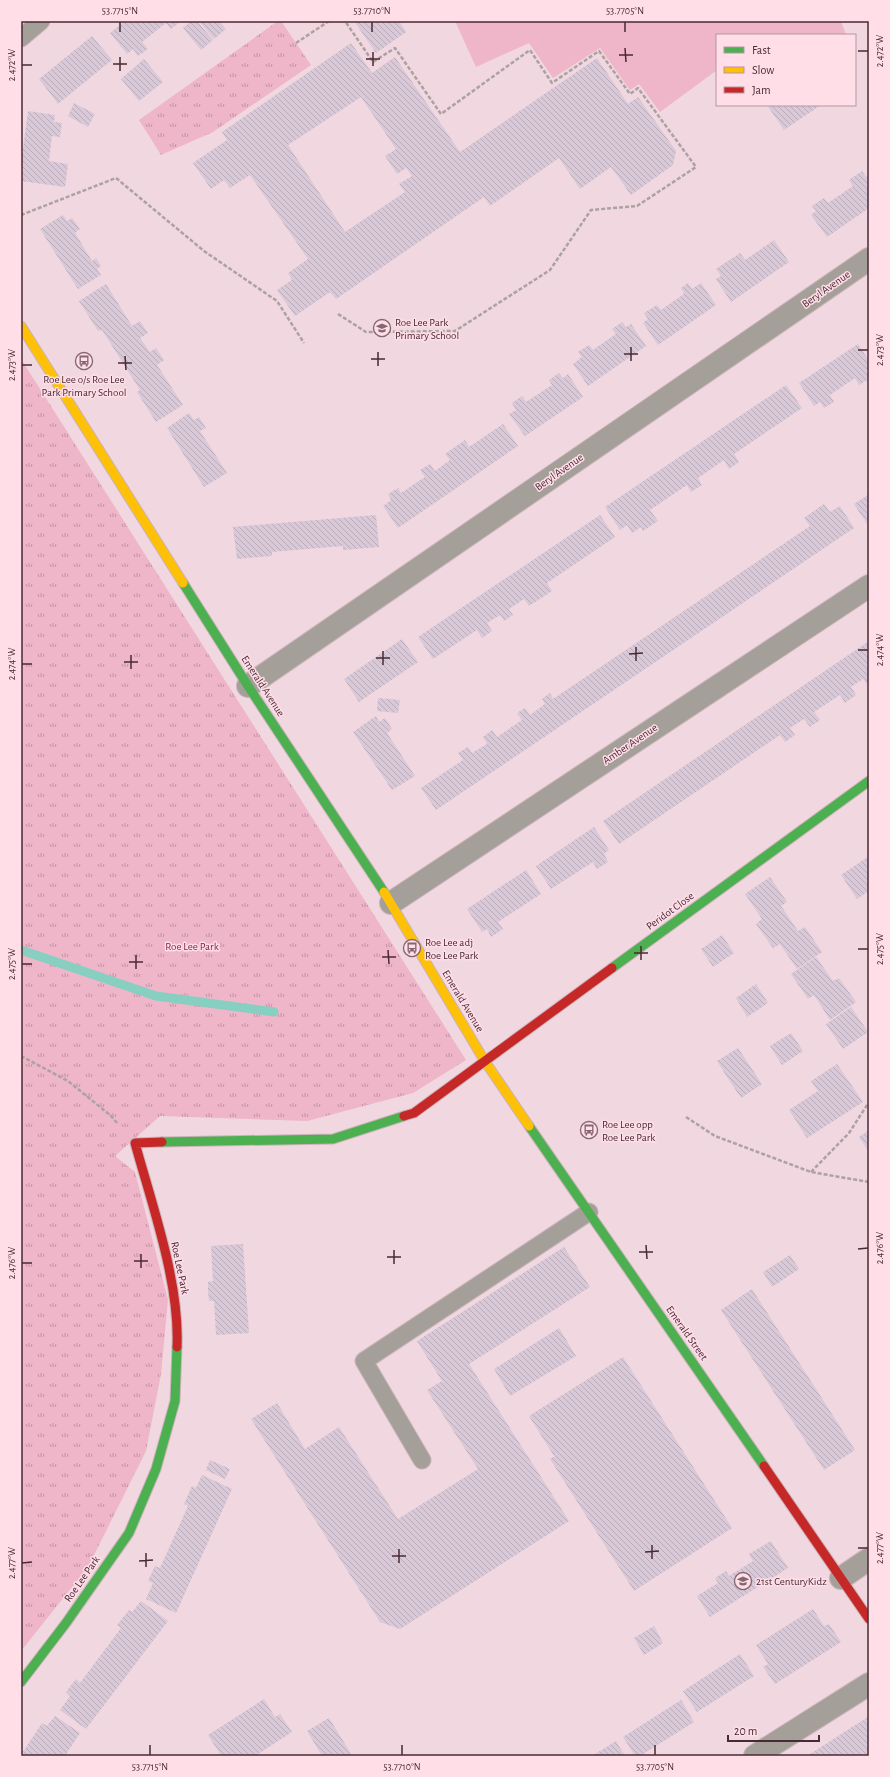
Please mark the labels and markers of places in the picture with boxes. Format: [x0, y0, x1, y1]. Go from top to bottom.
place label: Roe Lee Park Primary School [395, 317, 459, 341]
school or university icon: Roe Lee Park Primary School [372, 318, 392, 338]
bus stop icon: Roe Lee o/s Roe Lee Park Primary School [74, 351, 94, 371]
place label: Roe Lee o/s Roe Lee Park Primary School [42, 374, 127, 398]
place label: Roe Lee adj Roe Lee Park [425, 937, 478, 961]
bus stop icon: Roe Lee adj Roe Lee Park [402, 938, 422, 958]
place label: Roe Lee opp Roe Lee Park [602, 1119, 655, 1143]
bus stop icon: Roe Lee opp Roe Lee Park [579, 1120, 599, 1140]
school or university icon: 21st CenturyKidz [733, 1571, 753, 1591]
place label: 21st CenturyKidz [756, 1576, 827, 1587]

